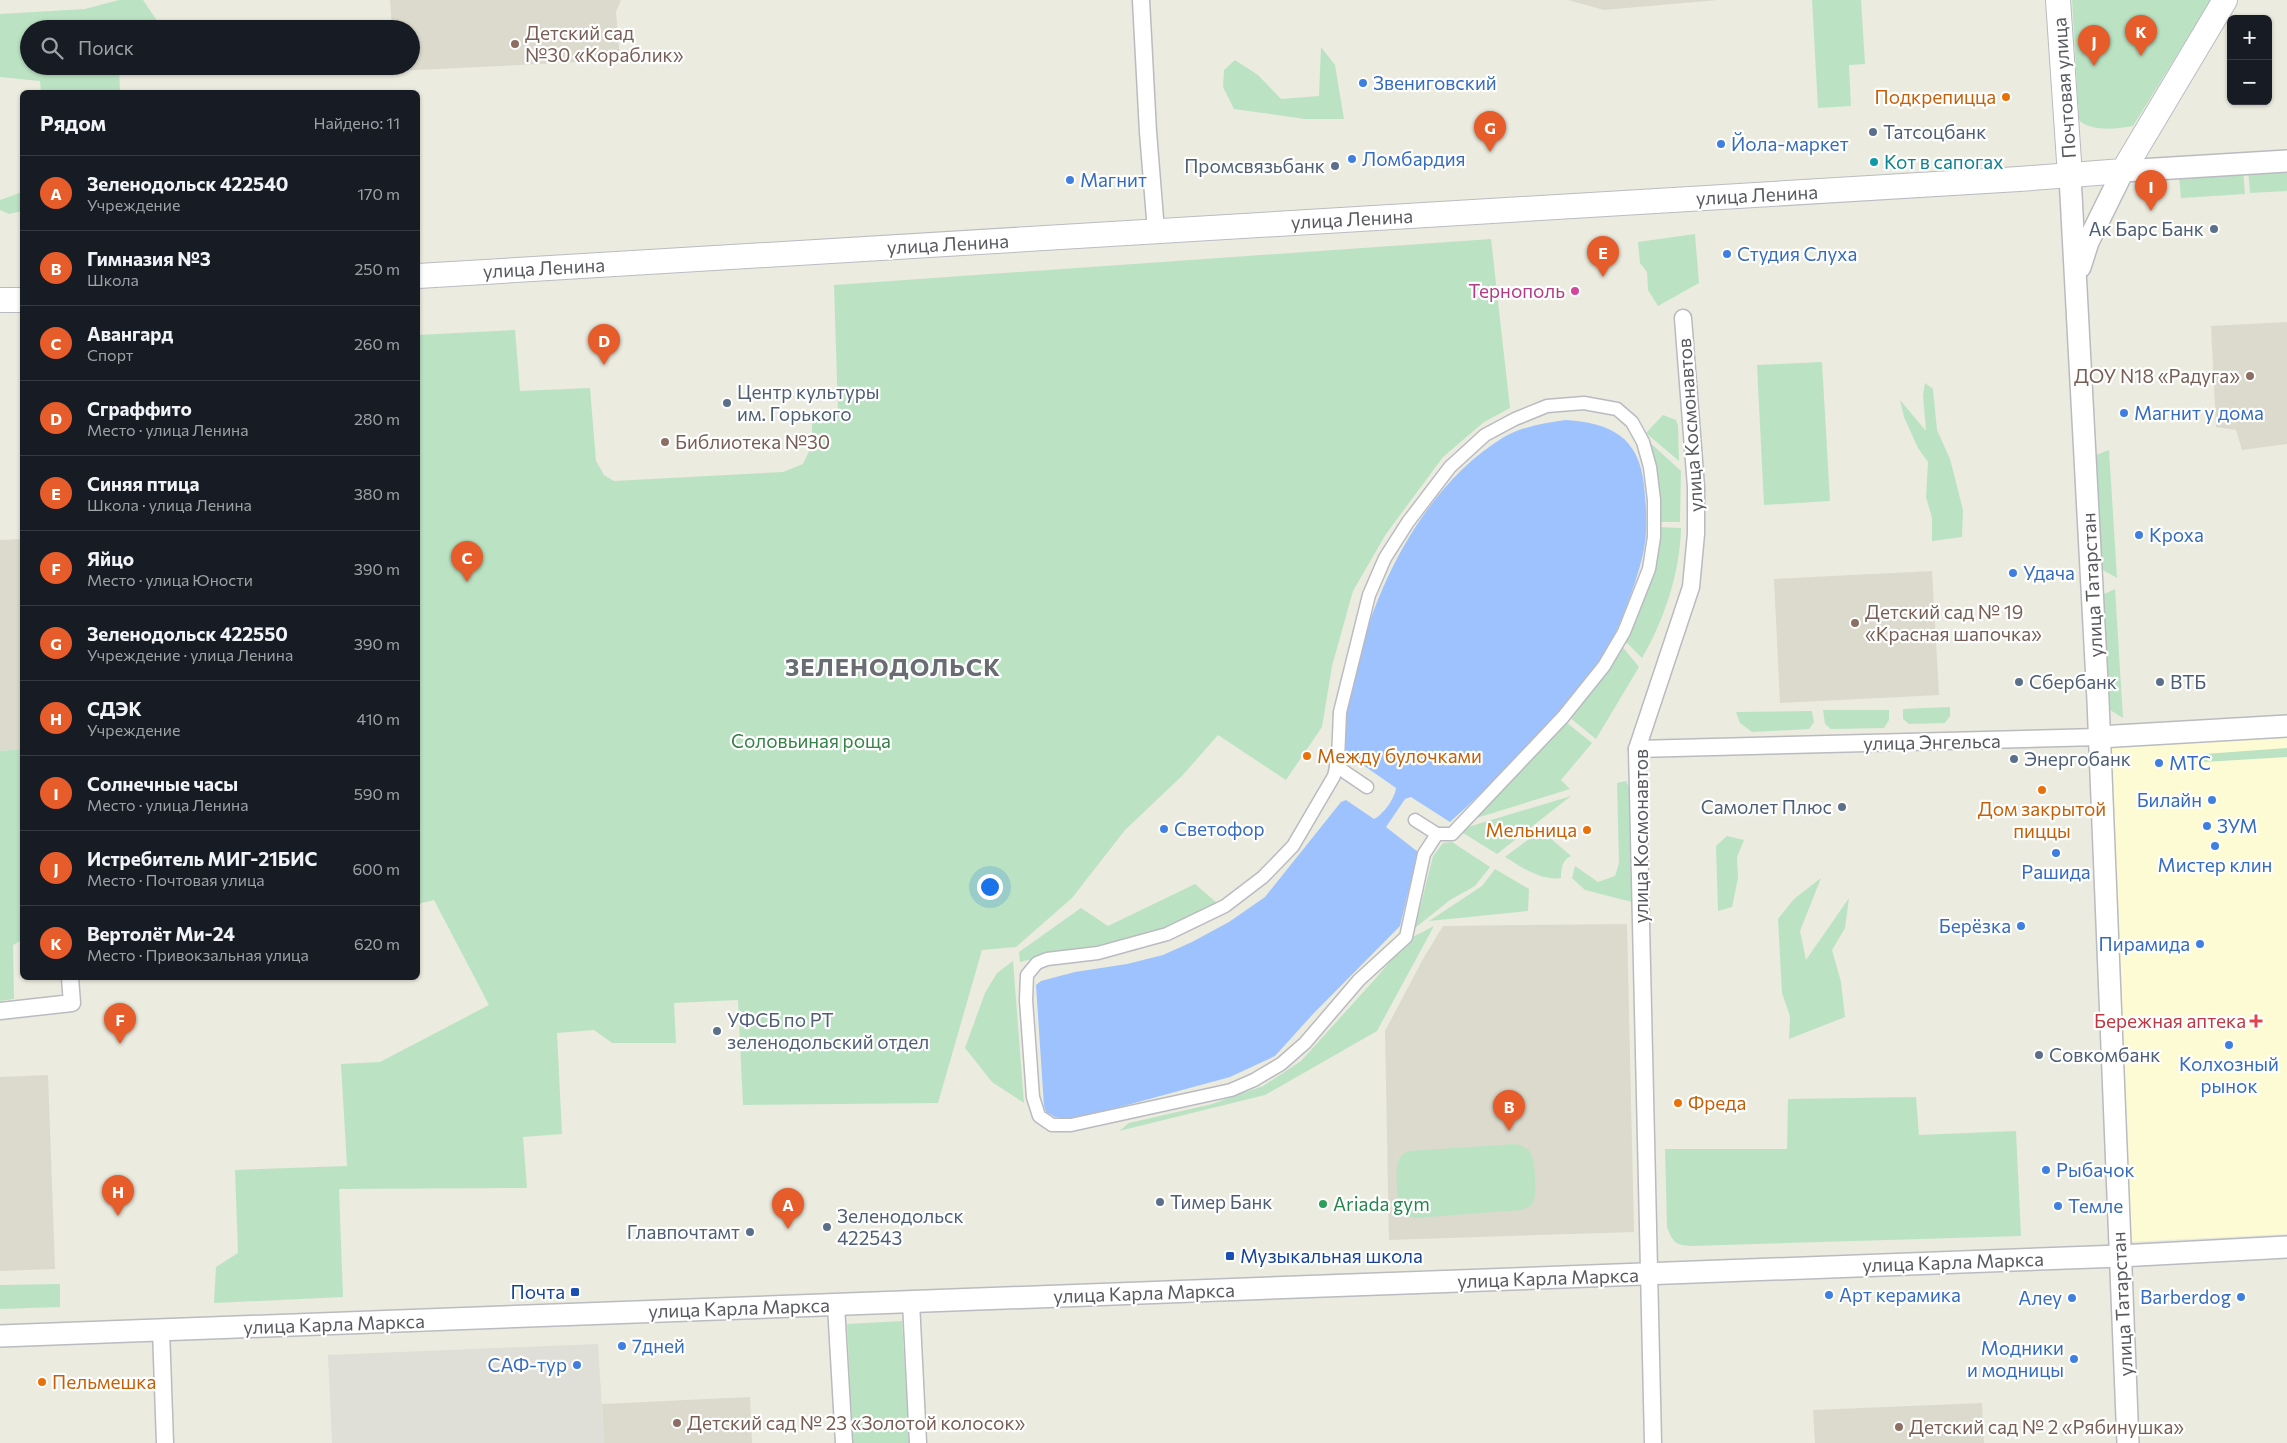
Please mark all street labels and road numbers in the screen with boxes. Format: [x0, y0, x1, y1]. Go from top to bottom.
street label: Почтовая улица [2047, 17, 2080, 159]
street label: улица Ленина [1695, 180, 1819, 209]
street label: улица Ленина [1290, 204, 1414, 233]
street label: улица Ленина [886, 229, 1010, 258]
street label: улица Ленина [482, 253, 606, 282]
street label: улица Космонавтов [1672, 337, 1707, 513]
street label: улица Татарстан [2076, 512, 2107, 658]
street label: улица Энгельса [1863, 729, 2001, 754]
street label: улица Космонавтов [1629, 749, 1652, 923]
street label: улица Татарстан [2106, 1231, 2137, 1377]
street label: улица Карла Маркса [1862, 1247, 2044, 1276]
street label: улица Карла Маркса [1457, 1263, 1639, 1292]
street label: улица Карла Маркса [1053, 1278, 1235, 1307]
street label: улица Карла Маркса [648, 1293, 830, 1322]
street label: улица Карла Маркса [243, 1309, 425, 1338]

